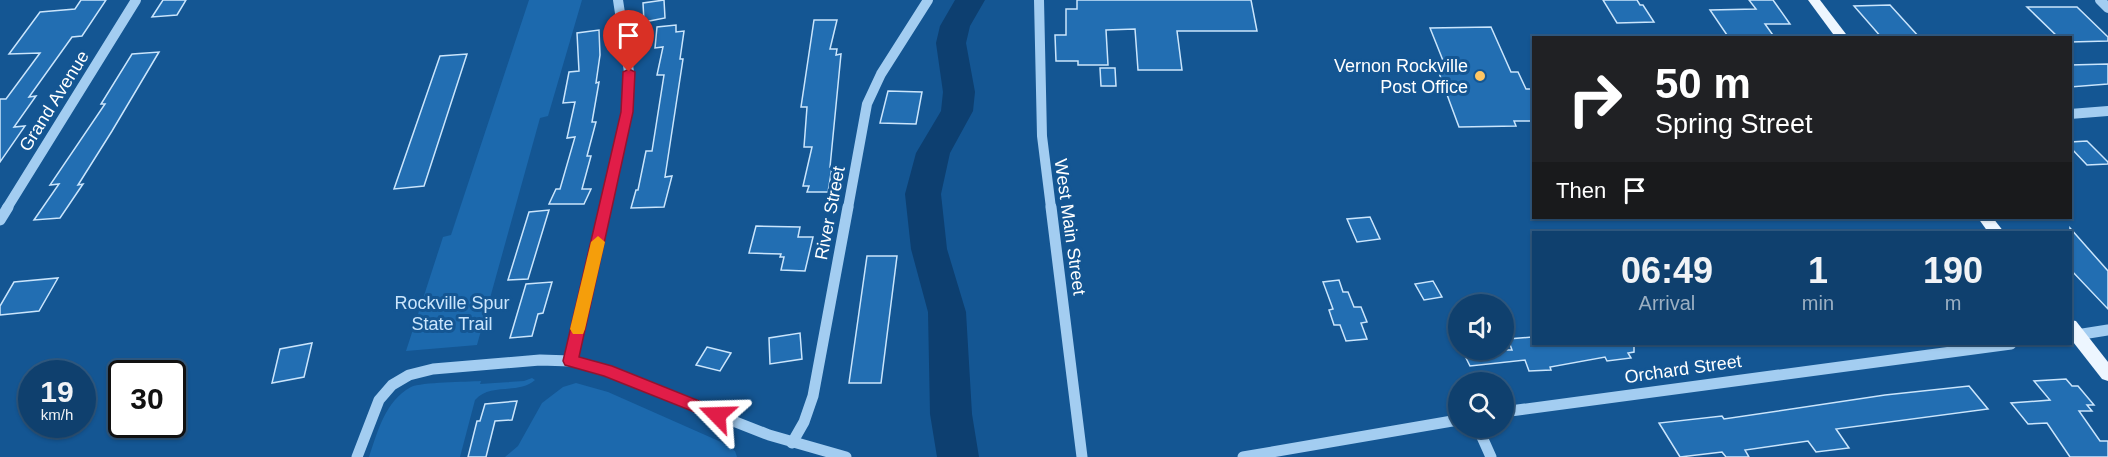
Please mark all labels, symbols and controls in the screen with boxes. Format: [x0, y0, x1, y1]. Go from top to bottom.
pin [603, 10, 654, 72]
icon: arrive [612, 19, 645, 52]
street label: Grand Avenue [15, 47, 93, 155]
place label: Vernon Rockville Post Office [1334, 56, 1468, 97]
icon: right [1556, 60, 1634, 138]
text: 50 m [1655, 60, 1751, 107]
marker: Vernon Rockville Post Office [1473, 69, 1487, 83]
text: Spring Street [1655, 109, 1813, 139]
street label: West Main Street [1051, 157, 1089, 297]
street label: River Street [811, 164, 849, 262]
icon: arrive [1618, 174, 1651, 207]
text: Then [1556, 178, 1606, 203]
text: 06:49 [1621, 250, 1713, 291]
text: 1 [1808, 250, 1828, 291]
text: 190 [1923, 250, 1983, 291]
text: Arrival [1639, 292, 1695, 314]
text: min [1802, 292, 1834, 314]
text: m [1945, 292, 1961, 314]
park label: Rockville Spur State Trail [394, 293, 510, 334]
map controls [1448, 294, 1514, 438]
button: sound [1448, 294, 1514, 360]
street label: Orchard Street [1623, 351, 1743, 387]
speed limit sign: 30 [108, 360, 186, 438]
button: search [1448, 372, 1514, 438]
text: 19 [40, 375, 74, 408]
position arrow [685, 383, 749, 447]
text: km/h [41, 406, 73, 423]

